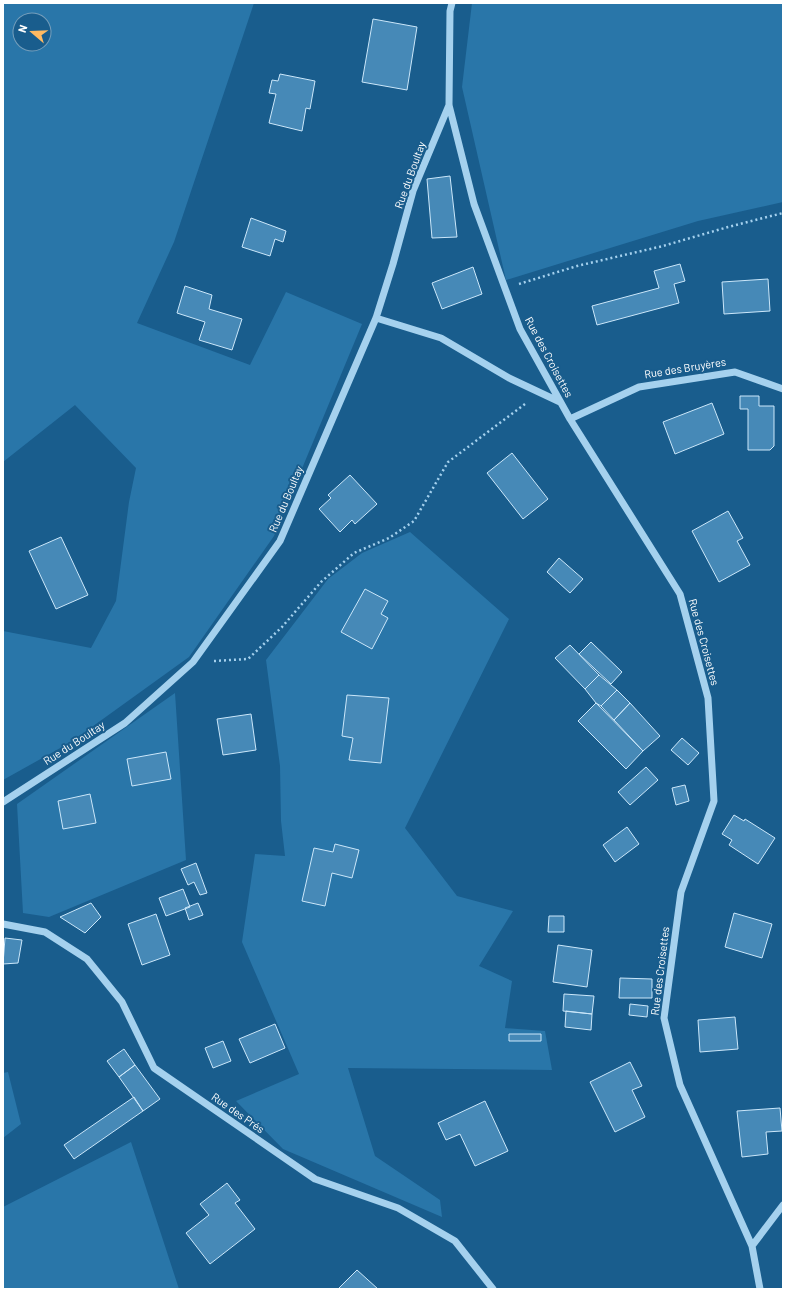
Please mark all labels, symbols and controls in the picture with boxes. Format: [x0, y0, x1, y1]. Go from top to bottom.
north arrow [12, 12, 52, 52]
text: N [15, 23, 29, 34]
street label: Rue du Boultay [391, 139, 428, 210]
street label: Rue des Croisettes [523, 314, 576, 399]
street label: Rue des Bruyères [643, 355, 727, 380]
street label: Rue du Boultay [266, 464, 305, 534]
street label: Rue des Croisettes [687, 597, 722, 687]
street label: Rue du Boultay [41, 718, 107, 767]
street label: Rue des Croisettes [648, 926, 671, 1016]
street label: Rue des Prés [209, 1090, 267, 1136]

